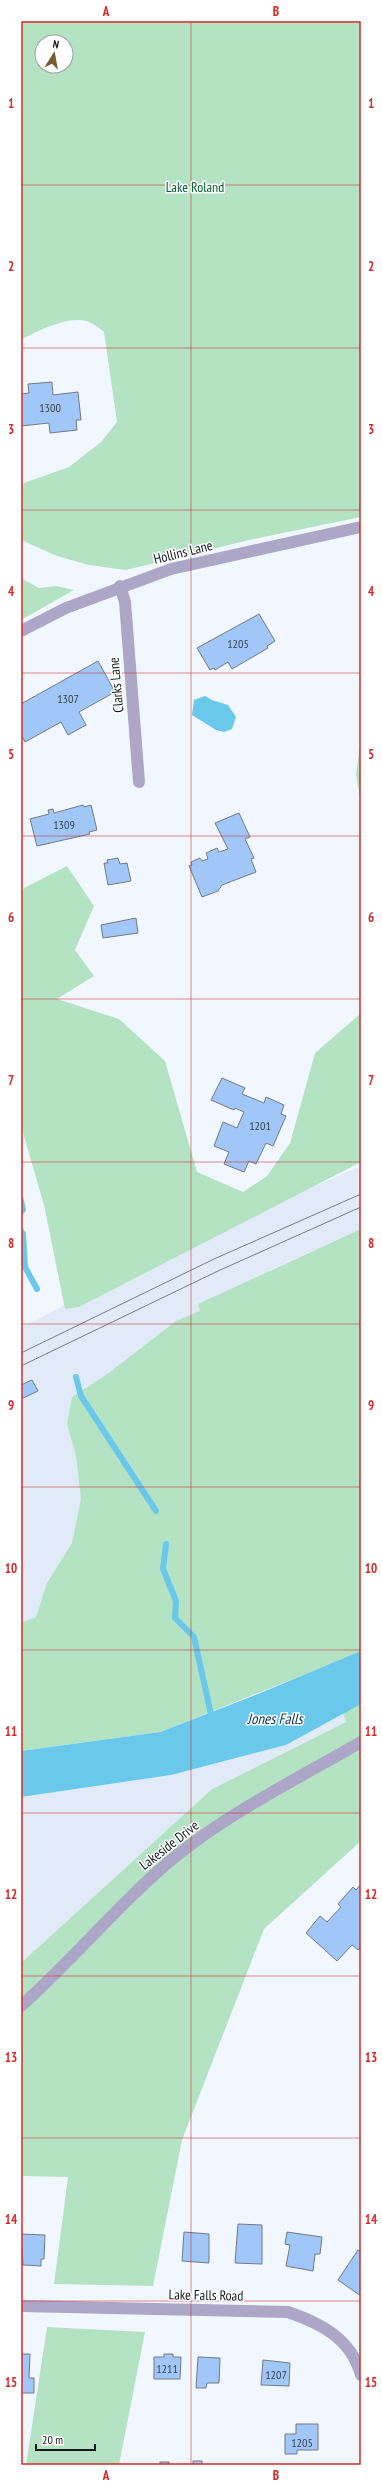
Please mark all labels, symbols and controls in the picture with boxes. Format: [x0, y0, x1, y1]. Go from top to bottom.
text: A [102, 3, 110, 20]
text: B [273, 3, 279, 20]
north arrow [34, 34, 74, 74]
text: N [52, 37, 60, 52]
text: 1 [8, 95, 14, 112]
text: 1 [368, 95, 374, 112]
park label: Lake Roland [166, 178, 224, 196]
text: 2 [8, 258, 14, 275]
text: 2 [368, 258, 374, 275]
house number: 1300 [39, 400, 61, 415]
text: 3 [8, 421, 14, 438]
text: 3 [368, 421, 374, 438]
street label: Hollins Lane [152, 536, 215, 568]
text: 4 [8, 583, 15, 600]
text: 4 [368, 583, 375, 600]
house number: 1205 [227, 636, 249, 651]
street label: Clarks Lane [105, 656, 127, 713]
house number: 1307 [57, 691, 79, 706]
text: 5 [8, 746, 14, 763]
text: 5 [368, 746, 374, 763]
house number: 1309 [53, 817, 75, 832]
text: 6 [8, 909, 14, 926]
text: 6 [368, 909, 374, 926]
text: 7 [8, 1072, 14, 1089]
text: 7 [368, 1072, 374, 1089]
house number: 1201 [249, 1118, 271, 1133]
text: 8 [8, 1235, 14, 1252]
text: 8 [368, 1235, 374, 1252]
text: 9 [8, 1397, 14, 1414]
text: 9 [368, 1397, 374, 1414]
text: 10 [5, 1560, 17, 1577]
text: 10 [365, 1560, 377, 1577]
water label: Jones Falls [246, 1709, 305, 1728]
text: 11 [5, 1723, 17, 1740]
text: 11 [365, 1723, 377, 1740]
street label: Lakeside Drive [136, 1816, 202, 1874]
text: 12 [5, 1886, 17, 1903]
text: 12 [365, 1886, 377, 1903]
text: 13 [5, 2049, 17, 2066]
text: 13 [365, 2049, 377, 2066]
text: 14 [5, 2211, 18, 2228]
text: 14 [365, 2211, 378, 2228]
street label: Lake Falls Road [168, 2285, 244, 2305]
house number: 1211 [156, 2361, 178, 2376]
house number: 1207 [265, 2367, 287, 2382]
text: 15 [5, 2374, 17, 2391]
text: 15 [365, 2374, 377, 2391]
scale bar [36, 2426, 95, 2452]
text: 20 m [42, 2432, 63, 2447]
house number: 1205 [291, 2435, 313, 2450]
text: A [102, 2467, 110, 2484]
text: B [273, 2467, 279, 2484]

